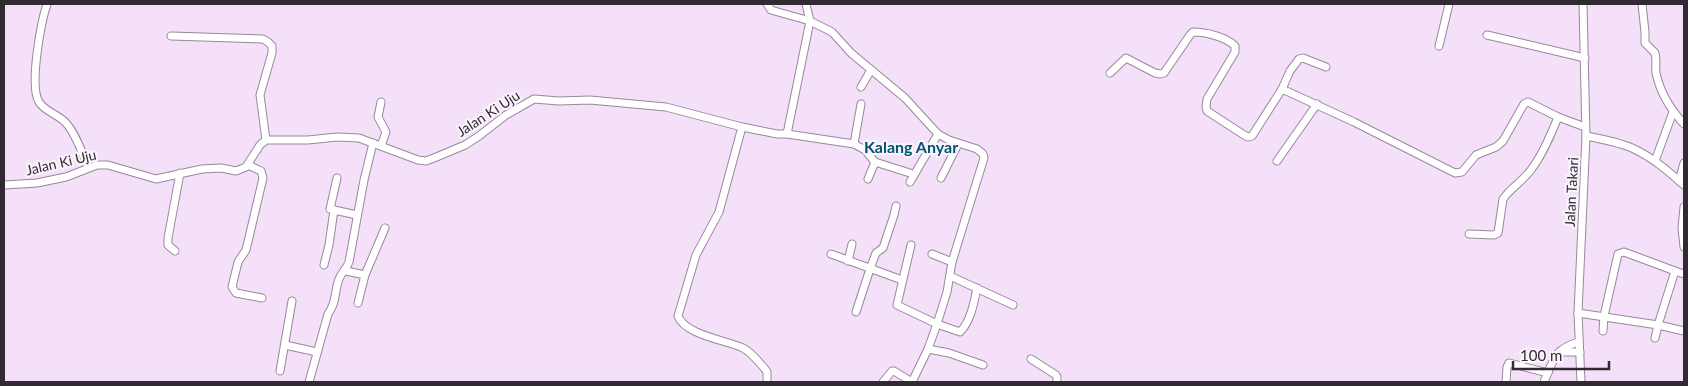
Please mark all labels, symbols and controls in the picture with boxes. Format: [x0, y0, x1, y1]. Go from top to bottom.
street label: Jalan Ki Uju [453, 86, 523, 140]
district label: Kalang Anyar [864, 137, 958, 156]
street label: Jalan Ki Uju [24, 146, 98, 178]
street label: Jalan Takari [1561, 157, 1581, 227]
scale bar [1513, 338, 1609, 370]
text: 100 m [1520, 346, 1562, 364]

